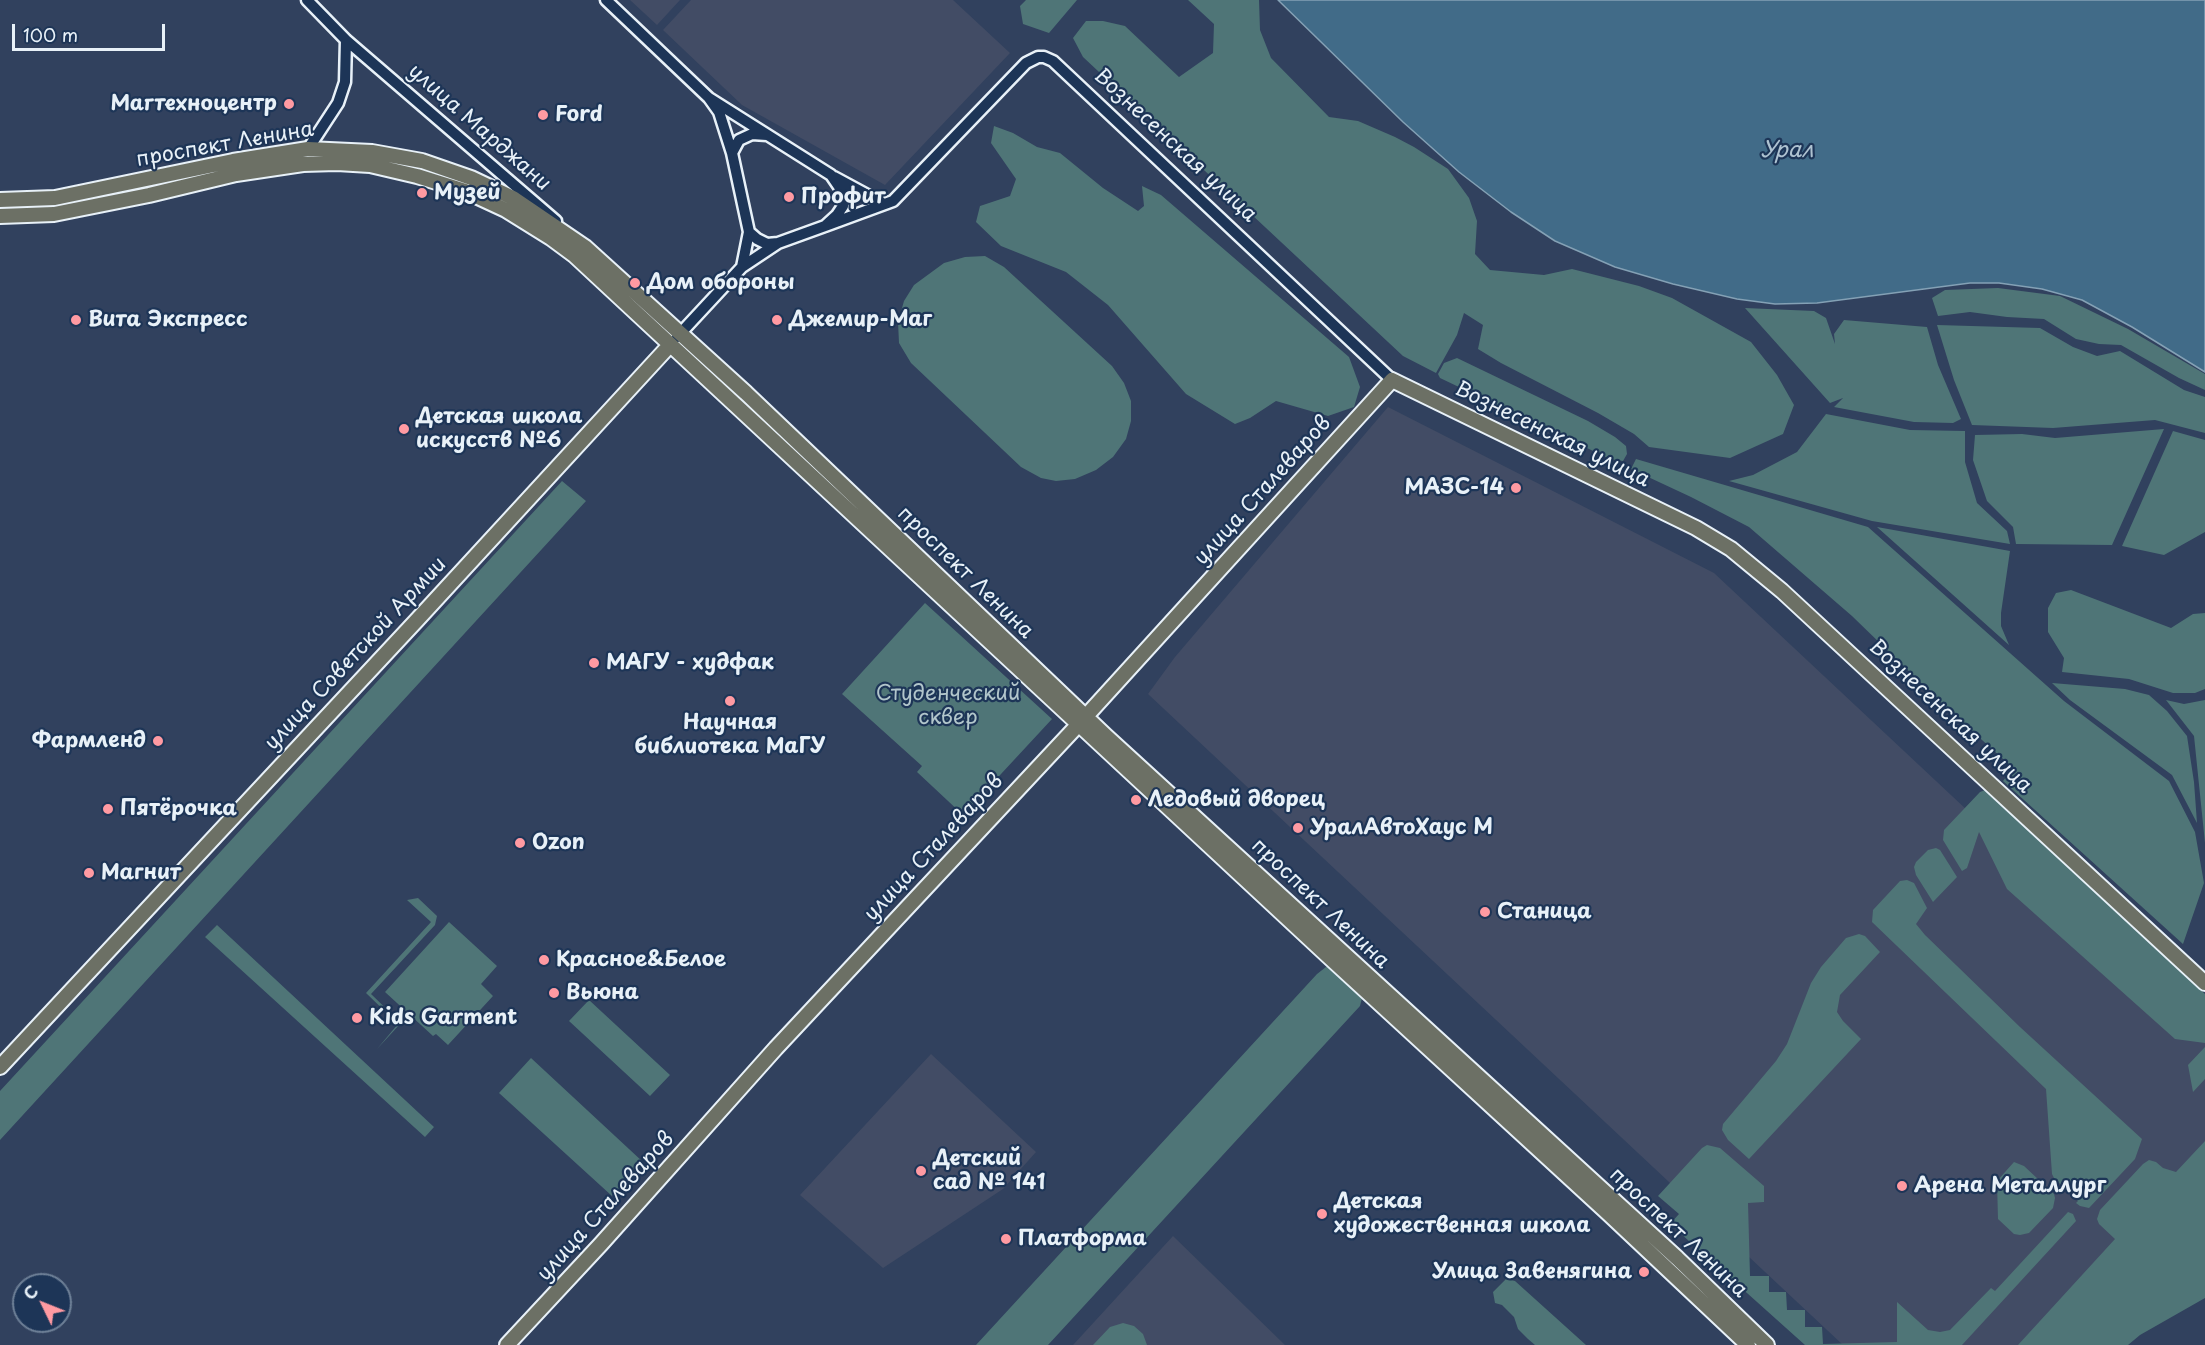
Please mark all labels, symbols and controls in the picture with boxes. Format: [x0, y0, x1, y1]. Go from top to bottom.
scale bar [15, 12, 168, 50]
text: 100 m [23, 21, 78, 48]
street label: улица Марджани [402, 59, 556, 197]
street label: Вознесенская улица [1088, 64, 1262, 228]
place label: Магтехноцентр [111, 91, 277, 117]
marker: Магтехноцентр [282, 97, 296, 111]
place label: Ford [555, 102, 603, 128]
marker: Ford [536, 108, 550, 122]
street label: проспект Ленина [134, 117, 316, 173]
water label: Урал [1761, 138, 1813, 164]
place label: Музей [434, 180, 501, 206]
place label: Профит [801, 184, 885, 210]
marker: Музей [415, 186, 429, 200]
marker: Профит [782, 190, 796, 204]
place label: Дом обороны [647, 270, 794, 296]
marker: Дом обороны [628, 276, 642, 290]
place label: Вита Экспресс [88, 307, 247, 333]
place label: Джемир-Маг [789, 307, 932, 333]
marker: Вита Экспресс [69, 313, 83, 327]
marker: Джемир-Маг [770, 313, 784, 327]
street label: Вознесенская улица [1450, 377, 1654, 493]
place label: Детская школа искусств №6 [416, 404, 583, 454]
street label: улица Сталеваров [1189, 411, 1337, 571]
marker: Детская школа искусств №6 [397, 422, 411, 436]
place label: МАЗС-14 [1404, 475, 1504, 501]
marker: МАЗС-14 [1509, 481, 1523, 495]
street label: проспект Ленина [892, 502, 1038, 644]
street label: улица Советской Армии [260, 552, 452, 756]
street label: Вознесенская улица [1863, 635, 2037, 799]
place label: МАГУ - худфак [606, 650, 774, 676]
marker: МАГУ - худфак [587, 656, 601, 670]
park label: Студенческий сквер [876, 681, 1020, 731]
marker: Научная библиотека МаГУ [723, 694, 737, 708]
place label: Научная библиотека МаГУ [634, 710, 826, 760]
place label: Фармленд [32, 728, 146, 754]
marker: Фармленд [151, 734, 165, 748]
street label: улица Сталеваров [859, 769, 1009, 927]
place label: Ледовый дворец [1148, 787, 1325, 813]
marker: Ледовый дворец [1129, 793, 1143, 807]
place label: Пятёрочка [120, 796, 237, 822]
marker: Пятёрочка [101, 802, 115, 816]
place label: УралАвтоХаус М [1310, 815, 1493, 841]
marker: УралАвтоХаус М [1291, 821, 1305, 835]
place label: Ozon [532, 830, 585, 856]
street label: проспект Ленина [1246, 834, 1394, 974]
marker: Ozon [513, 836, 527, 850]
place label: Магнит [101, 860, 181, 886]
marker: Магнит [82, 866, 96, 880]
place label: Станица [1497, 899, 1592, 925]
marker: Станица [1478, 905, 1492, 919]
place label: Красное&Белое [556, 947, 726, 973]
marker: Красное&Белое [537, 953, 551, 967]
place label: Вьюна [566, 980, 639, 1006]
marker: Вьюна [547, 986, 561, 1000]
place label: Kids Garment [369, 1005, 517, 1031]
marker: Kids Garment [350, 1011, 364, 1025]
street label: улица Сталеваров [532, 1127, 680, 1287]
place label: Детский сад № 141 [933, 1146, 1045, 1196]
street label: проспект Ленина [1604, 1163, 1752, 1303]
marker: Детский сад № 141 [914, 1164, 928, 1178]
place label: Арена Металлург [1914, 1173, 2106, 1199]
marker: Арена Металлург [1895, 1179, 1909, 1193]
place label: Детская художественная школа [1334, 1189, 1590, 1239]
marker: Детская художественная школа [1315, 1207, 1329, 1221]
place label: Платформа [1018, 1226, 1147, 1252]
marker: Платформа [999, 1232, 1013, 1246]
place label: Улица Завенягина [1432, 1259, 1632, 1285]
marker: Улица Завенягина [1637, 1265, 1651, 1279]
north arrow [12, 1273, 72, 1333]
text: С [17, 1280, 43, 1305]

